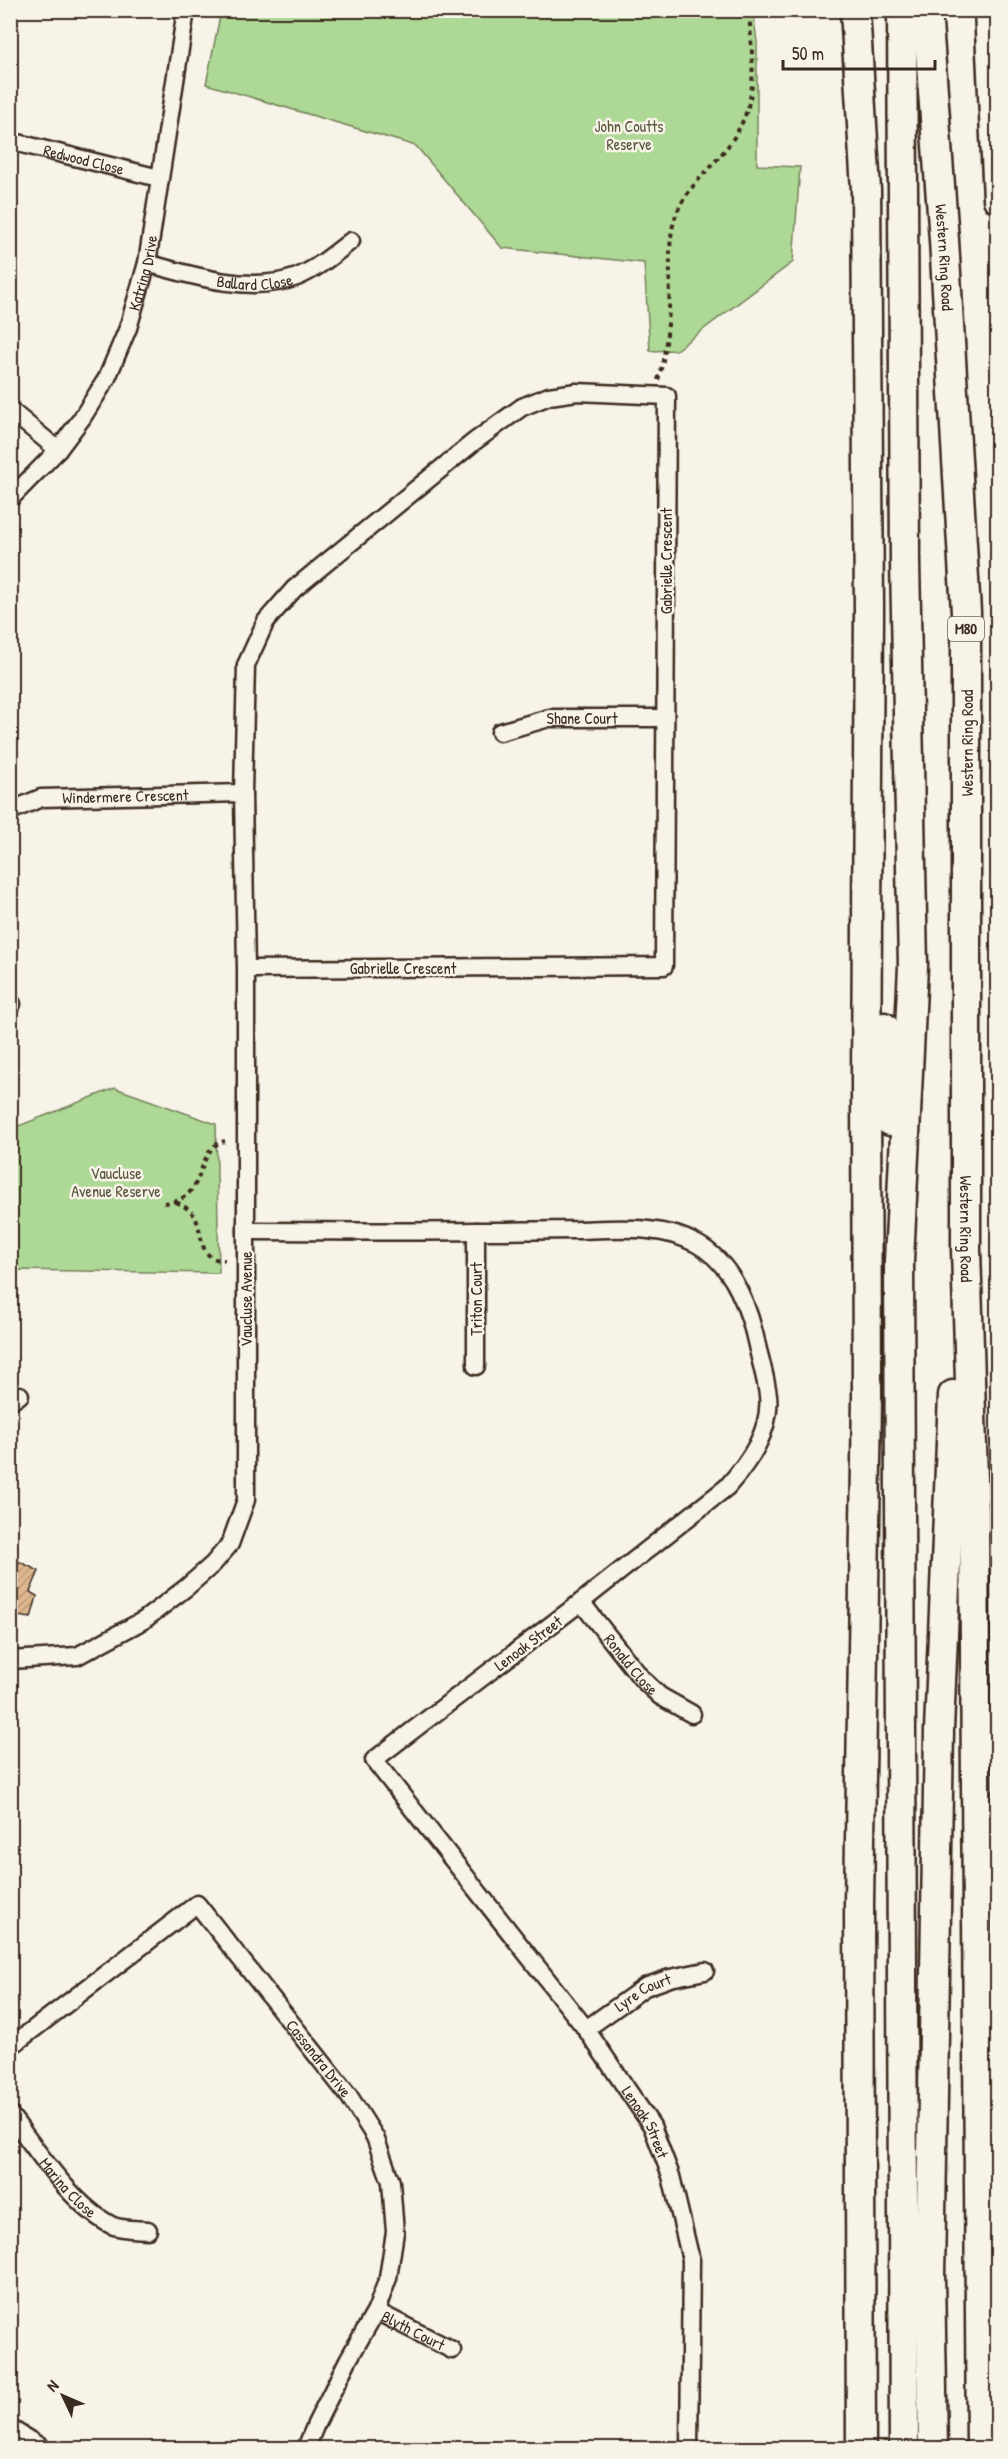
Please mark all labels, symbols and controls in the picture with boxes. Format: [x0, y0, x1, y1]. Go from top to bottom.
scale bar [783, 33, 934, 71]
text: 50 m [792, 41, 824, 66]
park label: John Coutts Reserve [595, 115, 663, 155]
street label: Redwood Close [41, 139, 127, 180]
street label: Western Ring Road [930, 203, 959, 311]
street label: Katrina Drive [123, 233, 162, 313]
street label: Ballard Close [215, 268, 296, 295]
street label: Gabrielle Crescent [655, 507, 677, 614]
road number: M80 [948, 617, 984, 641]
street label: Western Ring Road [956, 690, 978, 796]
street label: Shane Court [547, 707, 618, 729]
street label: Windermere Crescent [62, 783, 189, 808]
street label: Gabrielle Crescent [350, 957, 457, 979]
park label: Vaucluse Avenue Reserve [71, 1162, 161, 1202]
street label: Western Ring Road [955, 1175, 978, 1282]
street label: Vaucluse Avenue [235, 1251, 257, 1347]
street label: Triton Court [465, 1262, 487, 1336]
street label: Lenoak Street [489, 1610, 567, 1676]
street label: Ronald Close [599, 1629, 663, 1700]
street label: Lyre Court [610, 1967, 674, 2017]
street label: Cassandra Drive [281, 2015, 357, 2102]
street label: Lenoak Street [617, 2081, 674, 2162]
street label: Marina Close [34, 2153, 102, 2223]
street label: Blyth Court [378, 2305, 449, 2356]
north arrow [33, 2366, 93, 2426]
text: N [41, 2375, 63, 2396]

